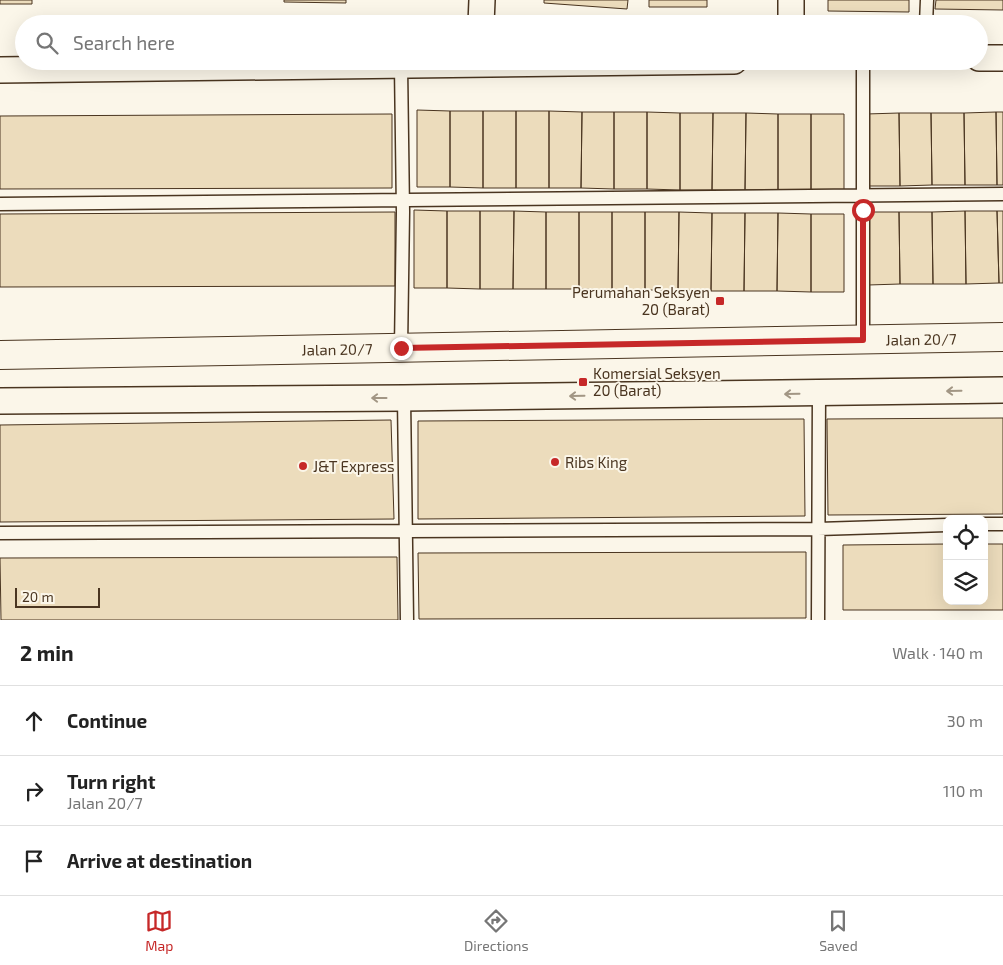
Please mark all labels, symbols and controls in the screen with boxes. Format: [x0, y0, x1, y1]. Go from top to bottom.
search box [15, 15, 988, 70]
icon: search [33, 29, 61, 57]
text: Search here [73, 31, 175, 54]
route start [852, 199, 875, 222]
place label: Perumahan Seksyen 20 (Barat) [572, 283, 710, 318]
marker: Perumahan Seksyen 20 (Barat) [714, 295, 726, 307]
street label: Jalan 20/7 [885, 329, 957, 349]
route end [390, 337, 413, 360]
street label: Jalan 20/7 [301, 339, 373, 359]
place label: Komersial Seksyen 20 (Barat) [593, 364, 721, 399]
marker: Komersial Seksyen 20 (Barat) [577, 376, 589, 388]
one-way arrow [947, 386, 963, 396]
one-way arrow [784, 389, 800, 398]
one-way arrow [569, 391, 586, 401]
one-way arrow [372, 394, 388, 403]
place label: Ribs King [565, 453, 628, 471]
marker: Ribs King [549, 456, 561, 468]
place label: J&T Express [313, 457, 395, 475]
marker: J&T Express [297, 460, 309, 472]
map controls [943, 515, 988, 605]
button: locate [943, 515, 988, 560]
button: layers [943, 560, 988, 605]
scale bar [15, 585, 100, 608]
text: 20 m [22, 588, 54, 605]
text: 2 min [20, 640, 74, 665]
text: Walk · 140 m [892, 643, 983, 662]
icon: ahead [20, 707, 48, 735]
text: Continue [67, 709, 147, 732]
text: 30 m [947, 711, 983, 730]
text: Turn right [67, 770, 155, 793]
icon: right [20, 777, 48, 805]
text: 110 m [943, 781, 983, 800]
text: Jalan 20/7 [67, 793, 143, 812]
icon: arrive [20, 847, 48, 875]
text: Arrive at destination [67, 849, 252, 872]
tab: Map [145, 907, 173, 954]
tab: Directions [464, 907, 529, 954]
tab: Saved [819, 907, 858, 954]

